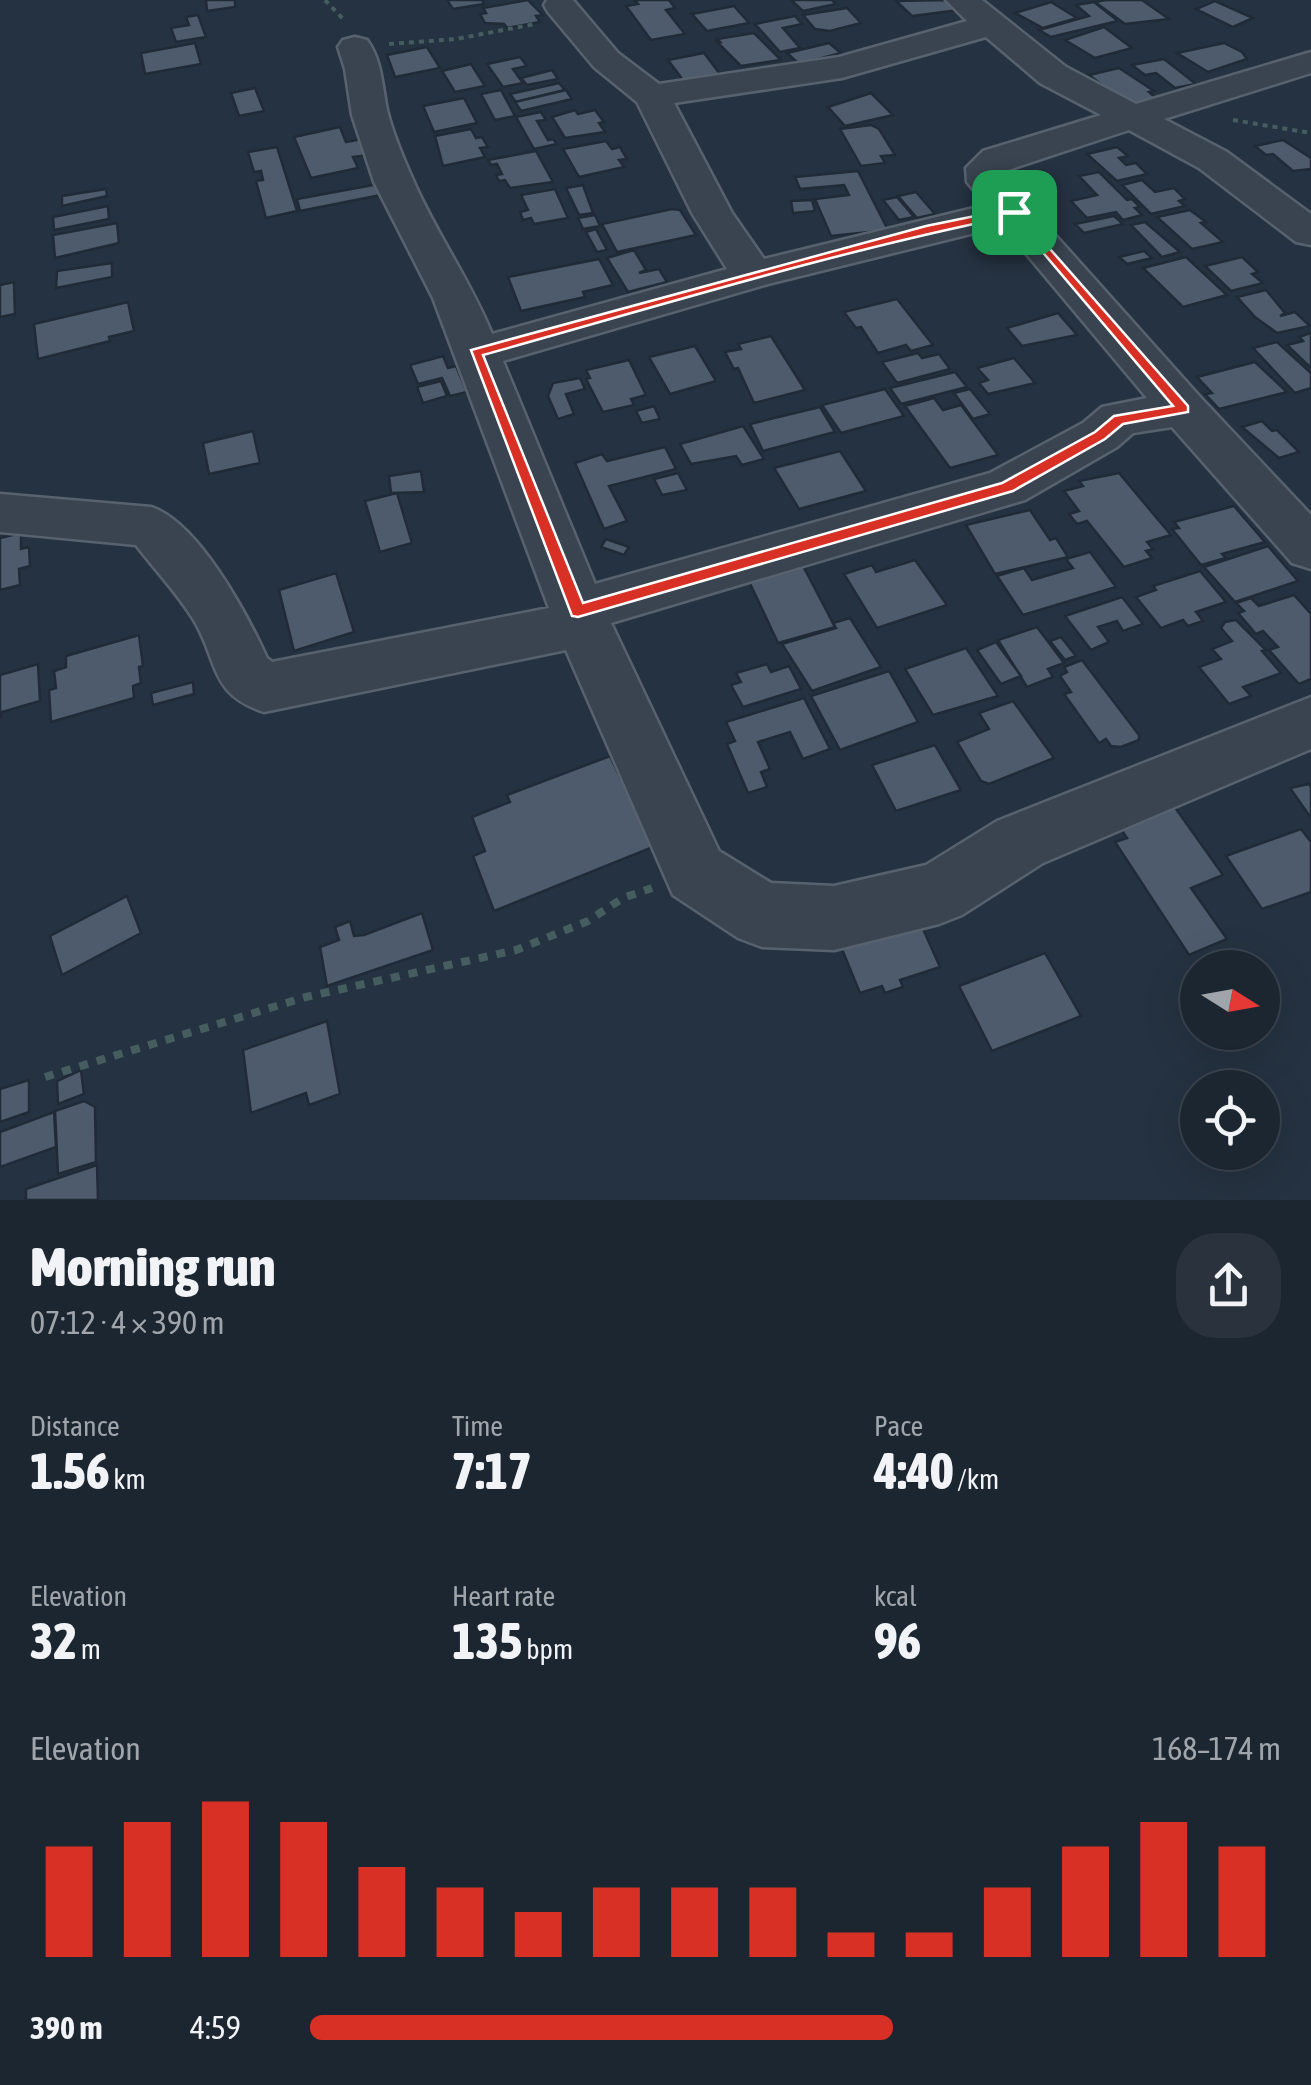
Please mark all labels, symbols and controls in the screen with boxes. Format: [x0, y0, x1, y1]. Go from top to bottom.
pin [972, 170, 1057, 255]
icon: arrive [987, 185, 1042, 240]
north arrow [1180, 950, 1280, 1050]
map controls [1180, 950, 1280, 1170]
button: locate [1180, 1070, 1280, 1170]
button: share [1176, 1233, 1281, 1338]
text: Morning run [30, 1235, 276, 1298]
text: 07:12 · 4 × 390 m [30, 1304, 224, 1341]
text: Distance [30, 1410, 120, 1442]
text: Time [452, 1410, 503, 1442]
text: Pace [874, 1410, 923, 1442]
text: 1.56 [30, 1442, 109, 1500]
text: 7:17 [452, 1442, 531, 1500]
text: 4:40 [874, 1442, 953, 1500]
text: km [109, 1463, 146, 1495]
text: /km [953, 1463, 999, 1495]
text: Elevation [30, 1580, 127, 1612]
text: Heart rate [452, 1580, 555, 1612]
text: kcal [874, 1580, 917, 1612]
text: 32 [30, 1612, 77, 1670]
text: 135 [452, 1612, 523, 1670]
text: 96 [874, 1612, 921, 1670]
text: m [77, 1633, 101, 1665]
text: bpm [523, 1633, 573, 1665]
text: Elevation [30, 1730, 141, 1767]
text: 168–174 m [1152, 1730, 1281, 1767]
text: 390 m [30, 2009, 103, 2046]
text: 4:59 [190, 2009, 241, 2046]

